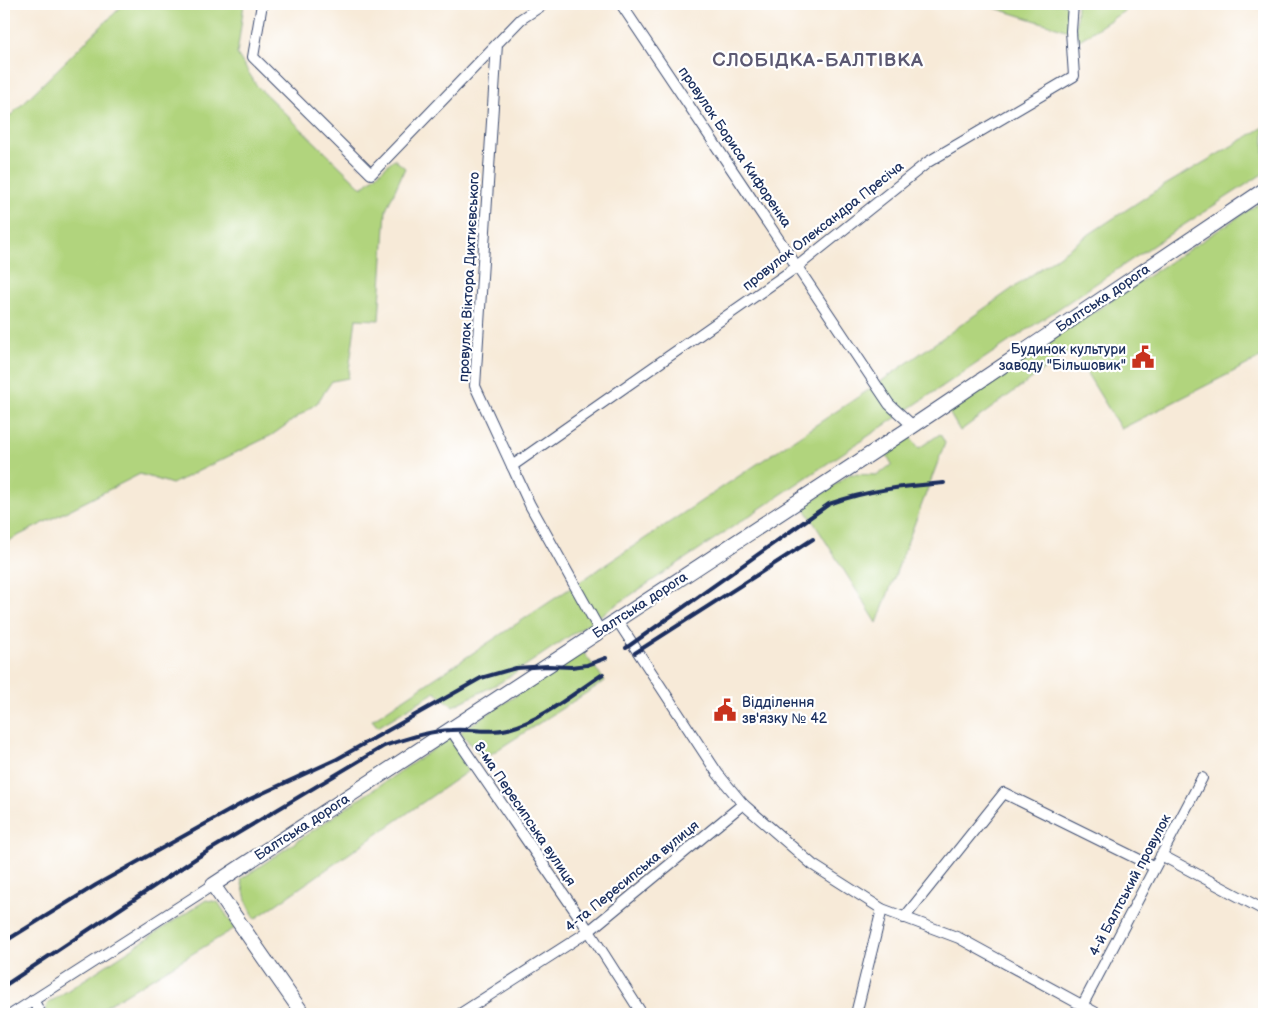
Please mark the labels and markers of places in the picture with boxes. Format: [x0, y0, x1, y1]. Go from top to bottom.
place label: Будинок культури заводу "Більшовик" [999, 341, 1126, 374]
public building icon: Будинок культури заводу "Більшовик" [1130, 344, 1156, 370]
place label: Відділення зв'язку № 42 [742, 694, 828, 727]
public building icon: Відділення зв'язку № 42 [712, 697, 738, 723]

